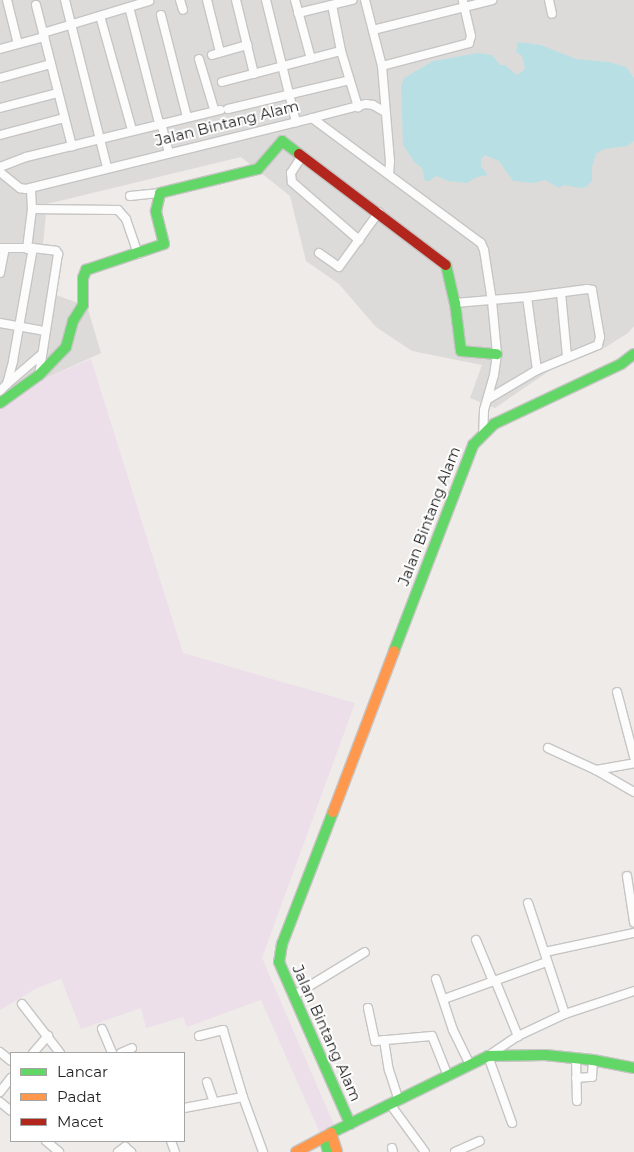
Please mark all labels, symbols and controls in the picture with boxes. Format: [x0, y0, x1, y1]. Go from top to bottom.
street label: Jalan Bintang Alam [153, 96, 301, 150]
street label: Jalan Bintang Alam [394, 444, 464, 588]
street label: Jalan Bintang Alam [289, 962, 365, 1104]
legend [10, 1052, 185, 1142]
text: Lancar [57, 1062, 108, 1081]
text: Padat [57, 1087, 102, 1106]
text: Macet [57, 1112, 104, 1131]

